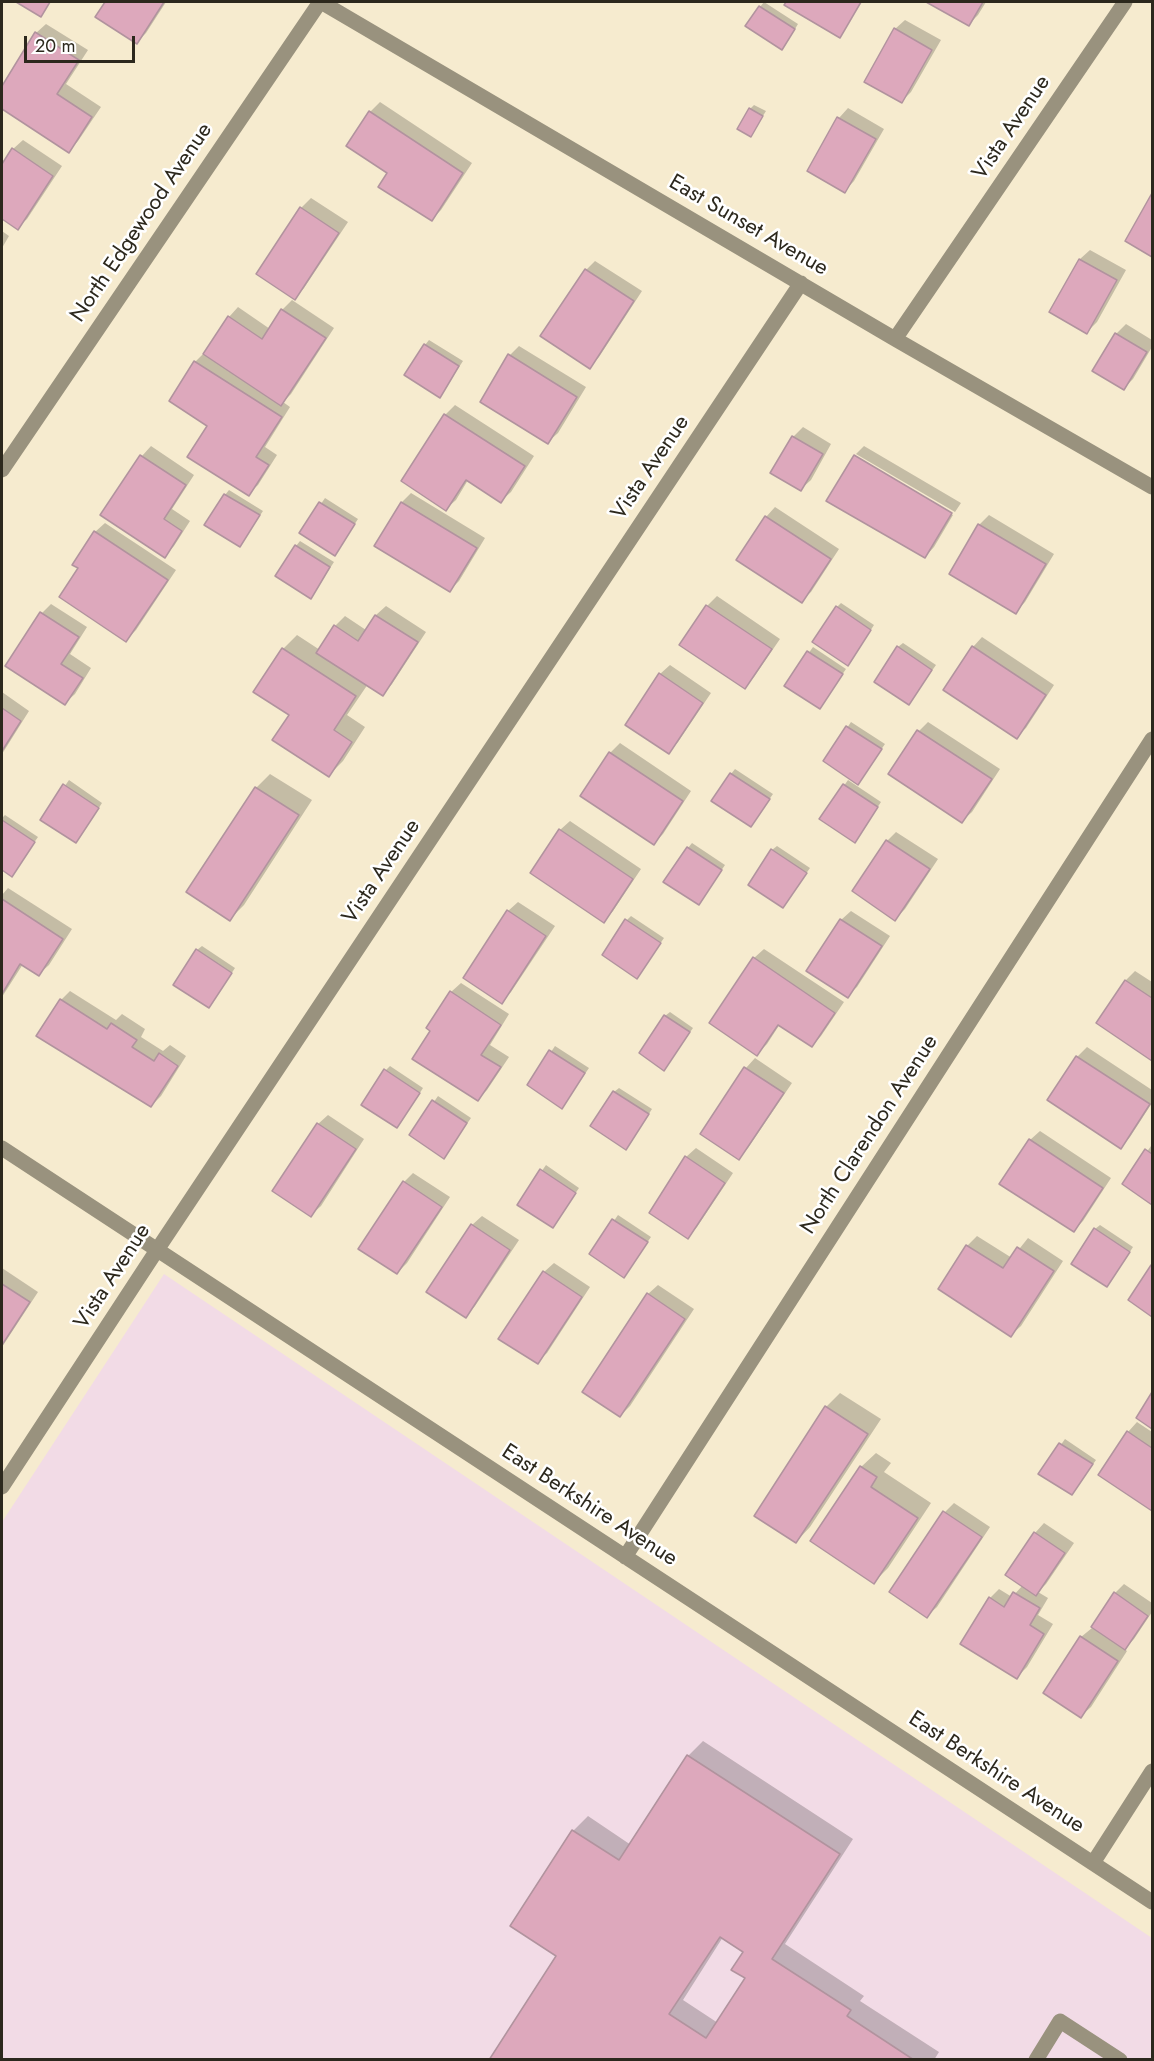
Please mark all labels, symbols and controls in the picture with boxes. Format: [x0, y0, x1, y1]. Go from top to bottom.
scale bar [27, 24, 138, 62]
text: 20 m [35, 33, 75, 59]
street label: Vista Avenue [967, 71, 1057, 185]
street label: North Edgewood Avenue [65, 118, 219, 328]
street label: East Sunset Avenue [664, 170, 832, 282]
street label: Vista Avenue [606, 411, 696, 525]
street label: Vista Avenue [337, 815, 427, 929]
street label: North Clarendon Avenue [796, 1030, 944, 1240]
street label: Vista Avenue [69, 1219, 157, 1335]
street label: East Berkshire Avenue [496, 1439, 682, 1573]
street label: East Berkshire Avenue [903, 1706, 1089, 1840]

